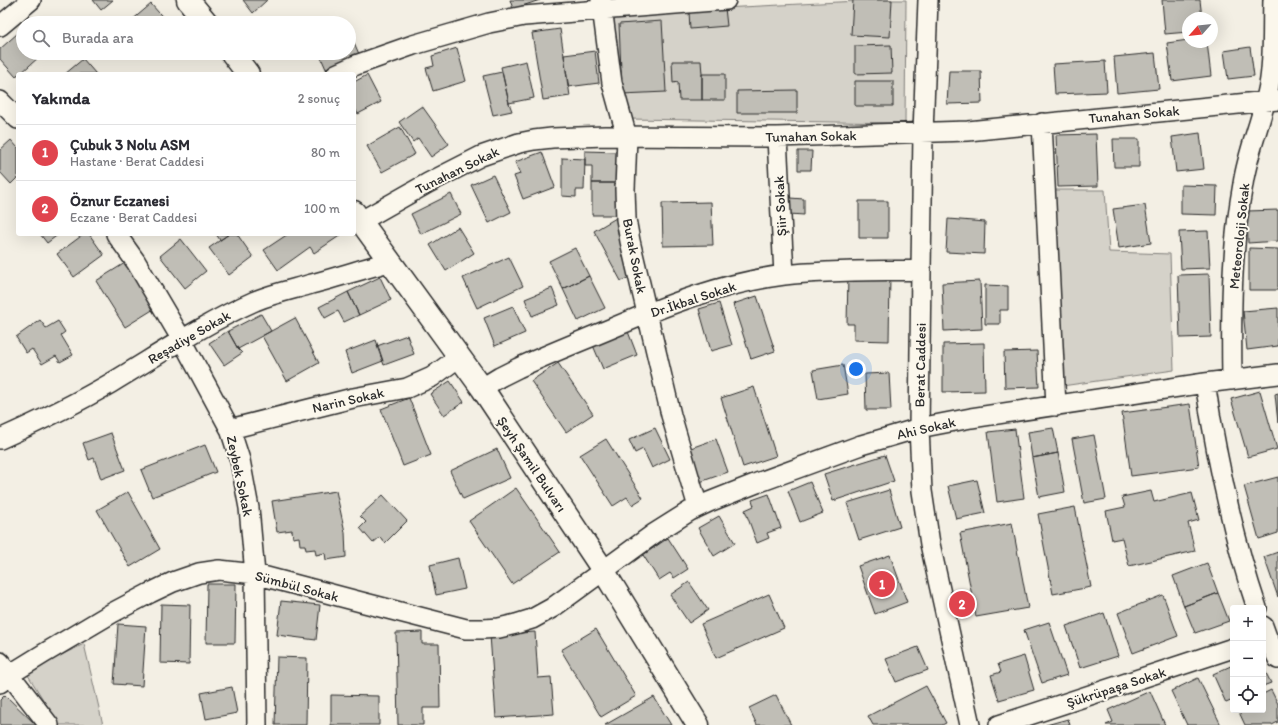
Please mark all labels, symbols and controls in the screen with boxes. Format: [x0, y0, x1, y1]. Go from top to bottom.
north arrow [1182, 12, 1218, 48]
search box [16, 16, 356, 60]
icon: search [30, 27, 52, 49]
text: Burada ara [62, 29, 134, 47]
text: Yakında [32, 88, 90, 108]
text: 2 sonuç [298, 91, 340, 106]
street label: Tunahan Sokak [1088, 102, 1180, 127]
street label: Tunahan Sokak [765, 127, 857, 146]
text: Çubuk 3 Nolu ASM [70, 136, 190, 154]
street label: Tunahan Sokak [413, 143, 502, 198]
text: 1 [42, 145, 48, 160]
text: 80 m [311, 145, 340, 160]
text: Hastane · Berat Caddesi [70, 154, 204, 169]
street label: Şiir Sokak [770, 175, 791, 237]
street label: Meteoroloji Sokak [1225, 181, 1254, 290]
text: Öznur Eczanesi [70, 192, 169, 210]
text: 2 [42, 201, 48, 216]
text: 100 m [304, 201, 340, 216]
text: Eczane · Berat Caddesi [70, 210, 197, 225]
street label: Burak Sokak [619, 217, 650, 296]
street label: Dr.İkbal Sokak [648, 277, 739, 321]
street label: Reşadiye Sokak [145, 307, 234, 368]
street label: Berat Caddesi [911, 323, 930, 407]
your location [846, 359, 866, 379]
street label: Narin Sokak [311, 384, 386, 417]
street label: Şeyh Şamil Bulvarı [493, 413, 570, 515]
street label: Ahi Sokak [895, 413, 958, 444]
street label: Zeybek Sokak [223, 434, 256, 518]
street label: Sümbül Sokak [253, 567, 341, 606]
pin: 1 [869, 569, 895, 599]
pin: 2 [949, 589, 975, 619]
map controls [1230, 605, 1266, 713]
button: + [1230, 605, 1266, 641]
button: − [1230, 641, 1266, 677]
street label: Şükrüpaşa Sokak [1064, 663, 1168, 712]
button: locate [1230, 677, 1266, 713]

